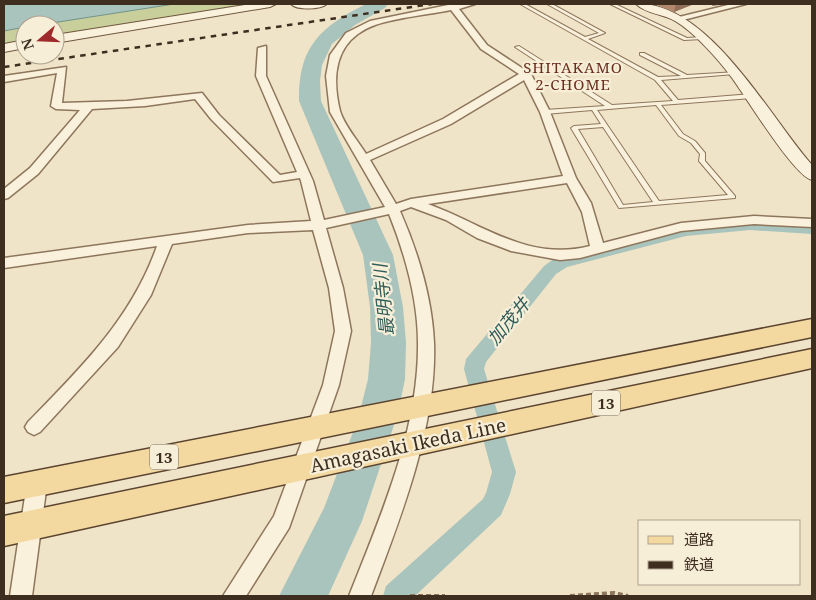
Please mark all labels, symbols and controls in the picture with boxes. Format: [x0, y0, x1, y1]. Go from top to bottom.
north arrow [15, 15, 65, 65]
text: N [16, 36, 38, 53]
district label: SHITAKAMO 2-CHOME [523, 57, 623, 94]
water label: 最明寺川 [367, 261, 399, 337]
water label: 加茂井 [481, 291, 536, 349]
road number: 13 [592, 390, 620, 416]
street label: Amagasaki Ikeda Line [308, 412, 508, 478]
road number: 13 [150, 444, 178, 470]
legend [638, 520, 801, 585]
text: 道路 [684, 529, 714, 549]
text: 鉄道 [684, 554, 714, 574]

